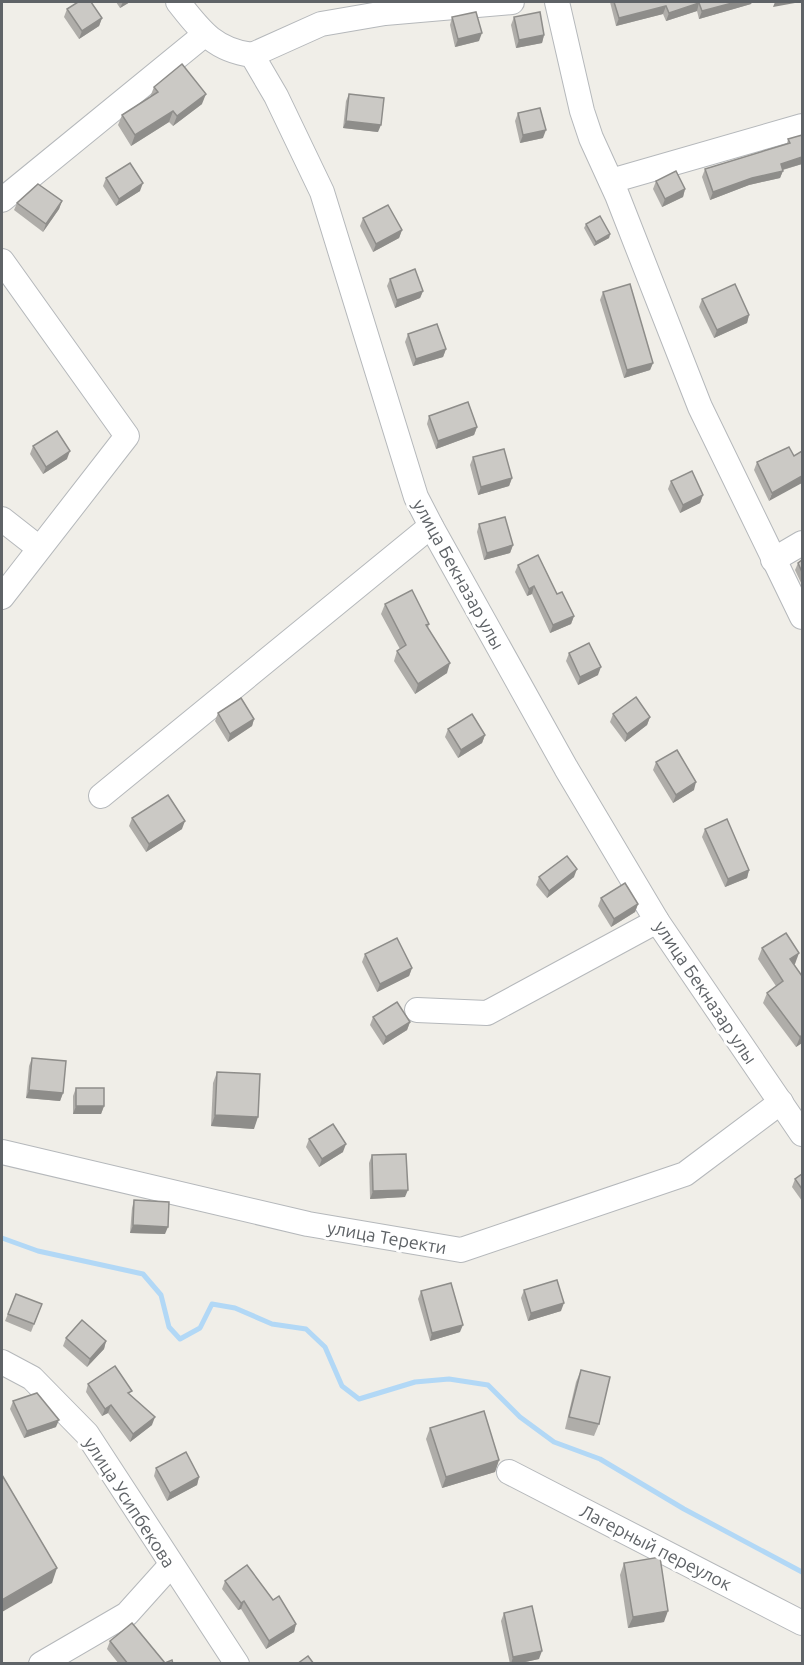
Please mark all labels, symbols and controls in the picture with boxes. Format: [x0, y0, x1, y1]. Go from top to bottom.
street label: улица Бекназар улы [409, 496, 509, 652]
street label: улица Бекназар улы [651, 917, 761, 1067]
street label: улица Теректи [326, 1217, 448, 1257]
street label: улица Усипбекова [80, 1433, 180, 1571]
street label: Лагерный переулок [577, 1500, 735, 1594]

